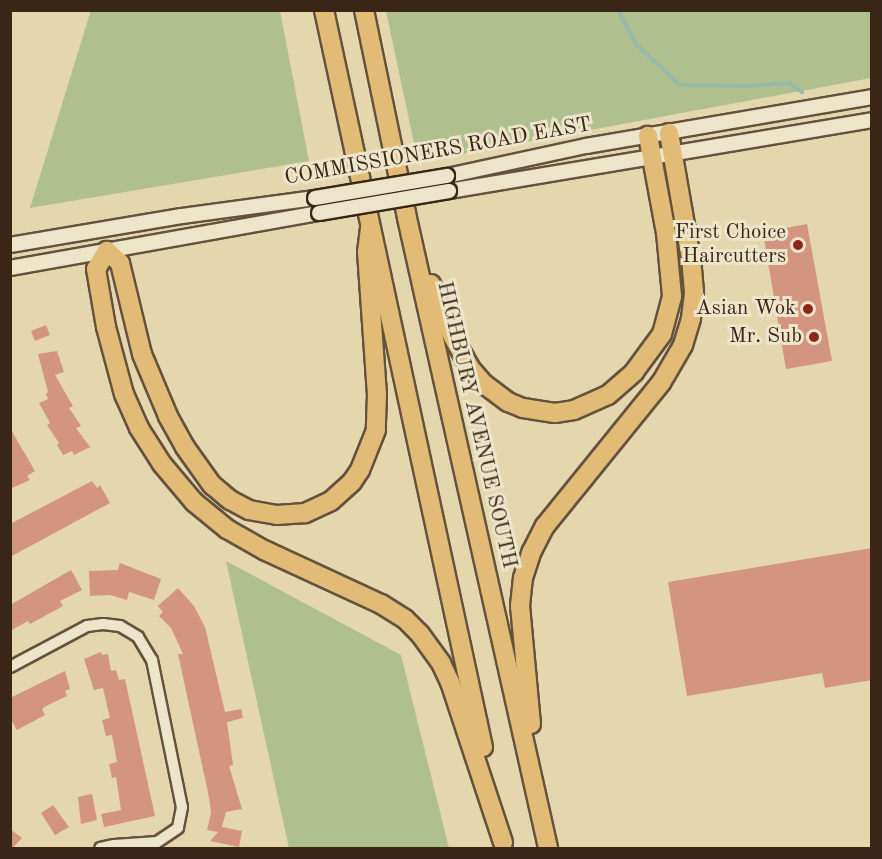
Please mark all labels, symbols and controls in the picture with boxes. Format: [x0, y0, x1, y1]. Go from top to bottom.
street label: COMMISSIONERS ROAD EAST [283, 113, 593, 191]
place label: First Choice Haircutters [675, 220, 786, 270]
marker: First Choice Haircutters [791, 238, 805, 252]
street label: HIGHBURY AVENUE SOUTH [431, 279, 521, 571]
place label: Asian Wok [696, 296, 796, 322]
marker: Asian Wok [801, 302, 815, 316]
place label: Mr. Sub [729, 324, 802, 350]
marker: Mr. Sub [807, 330, 821, 344]

